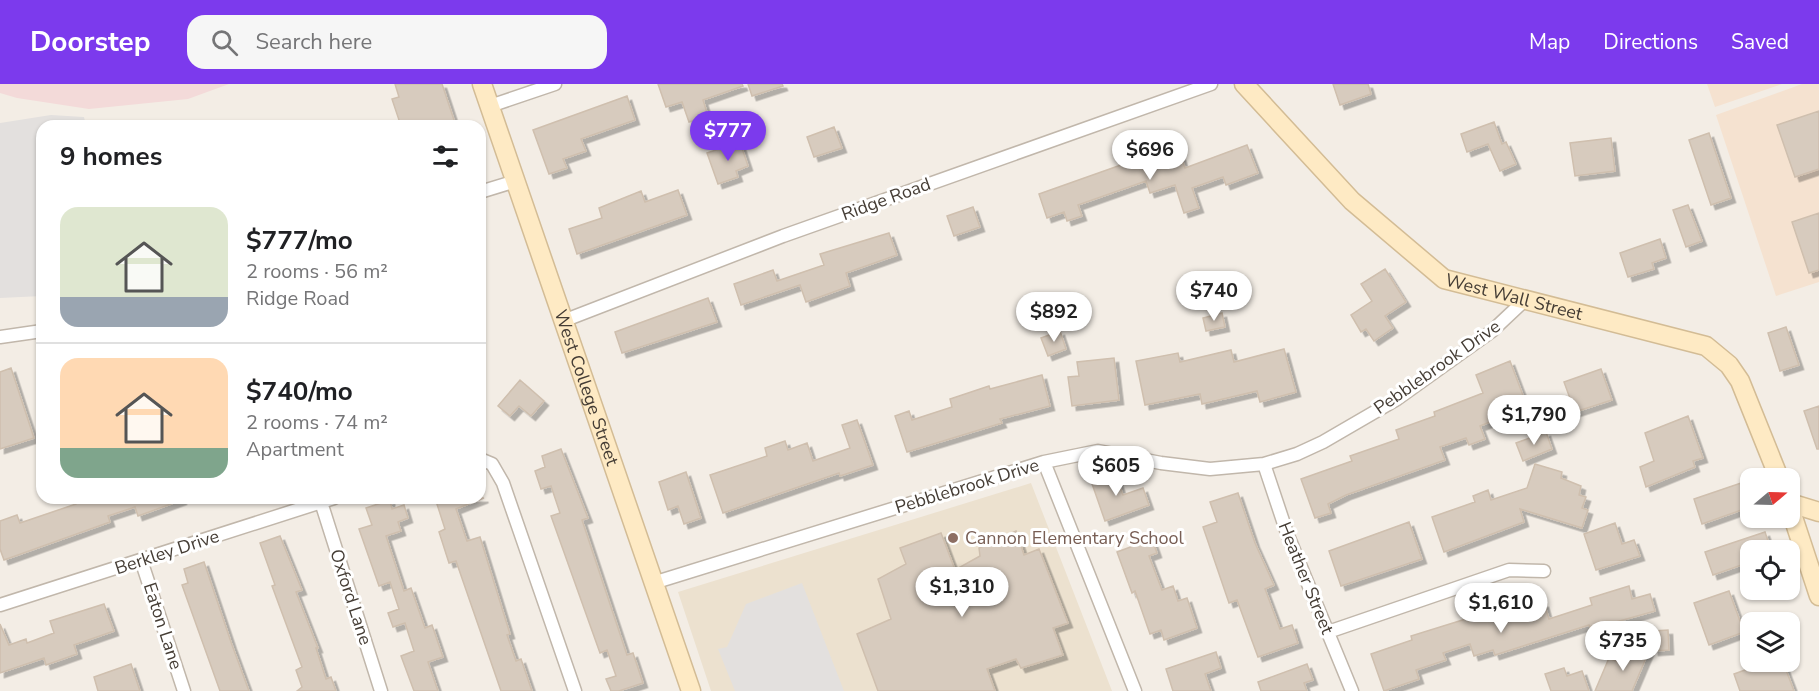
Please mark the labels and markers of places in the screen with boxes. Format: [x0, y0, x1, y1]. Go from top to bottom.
pin: $777 [692, 111, 764, 162]
pin: $696 [1114, 130, 1186, 181]
pin: $740 [1178, 271, 1250, 322]
pin: $892 [1018, 292, 1090, 343]
pin: $1,790 [1485, 395, 1583, 446]
pin: $605 [1080, 446, 1152, 497]
place label: Cannon Elementary School [965, 526, 1185, 550]
marker: Cannon Elementary School [946, 531, 960, 545]
pin: $1,310 [913, 567, 1011, 618]
pin: $1,610 [1452, 583, 1550, 634]
pin: $735 [1587, 621, 1659, 672]

